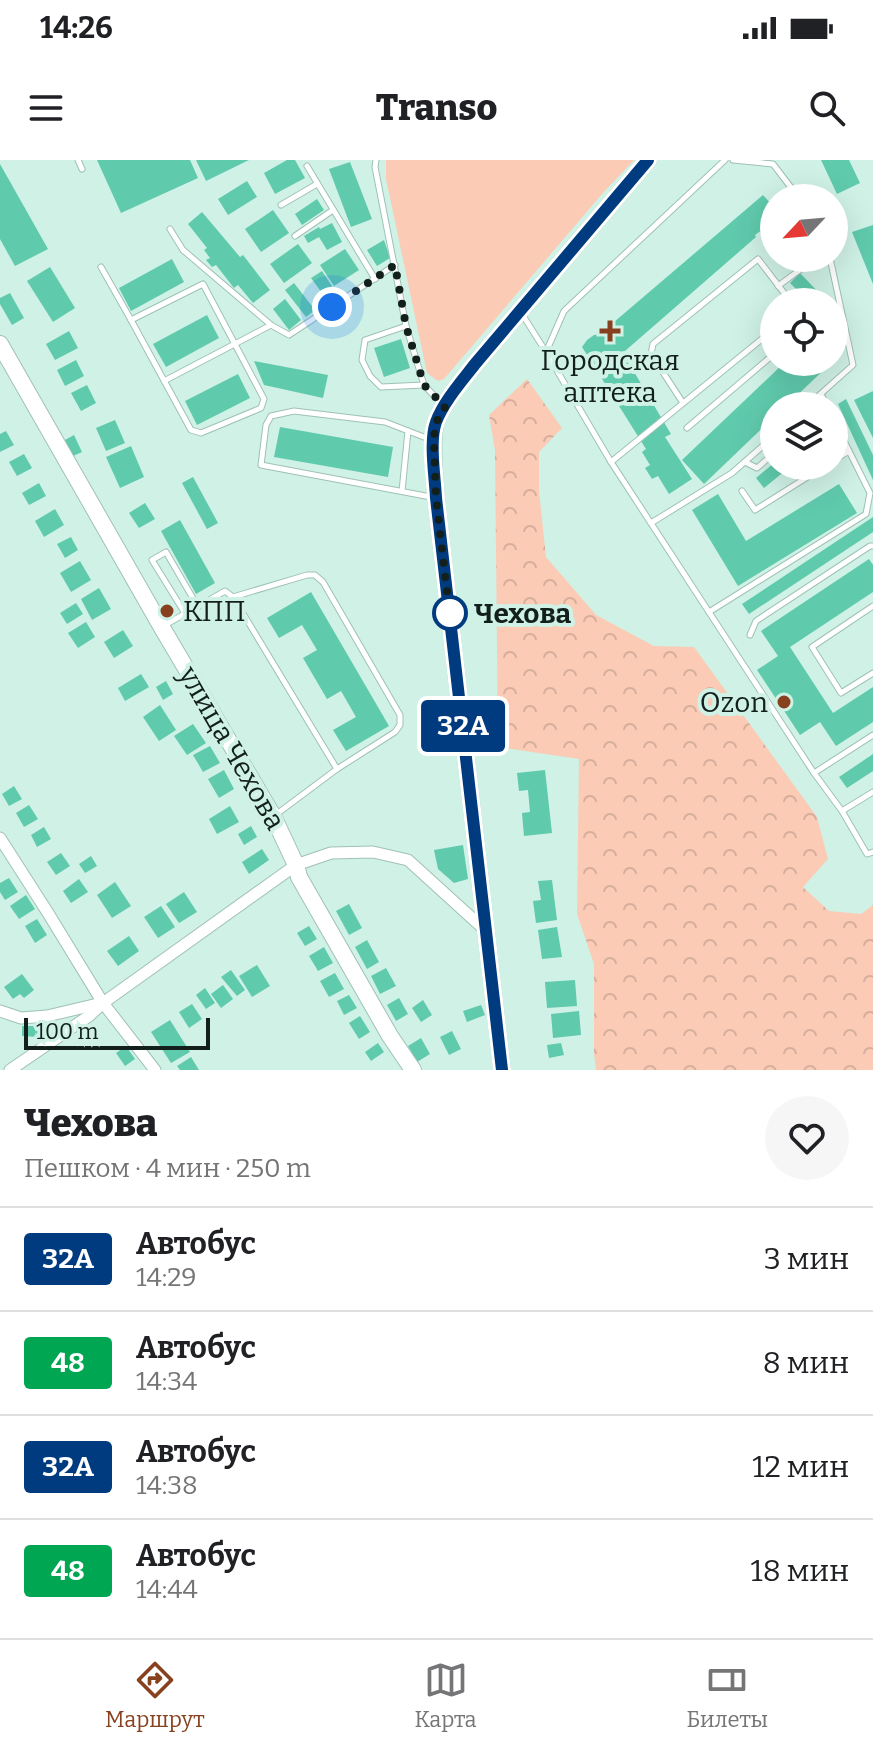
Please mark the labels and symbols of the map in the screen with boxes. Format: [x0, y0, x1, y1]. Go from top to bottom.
north arrow [760, 184, 848, 272]
your location [312, 287, 352, 327]
marker: Городская аптека [601, 322, 619, 340]
place label: Городская аптека [541, 344, 679, 409]
place label: КПП [183, 595, 246, 628]
marker: Чехова [433, 596, 467, 630]
place label: Чехова [474, 597, 572, 630]
marker: КПП [158, 602, 176, 620]
street label: улица Чехова [171, 660, 292, 836]
place label: Ozon [700, 686, 768, 719]
marker: Ozon [775, 693, 793, 711]
line badge: 32A [417, 700, 509, 752]
scale bar [24, 1014, 210, 1050]

